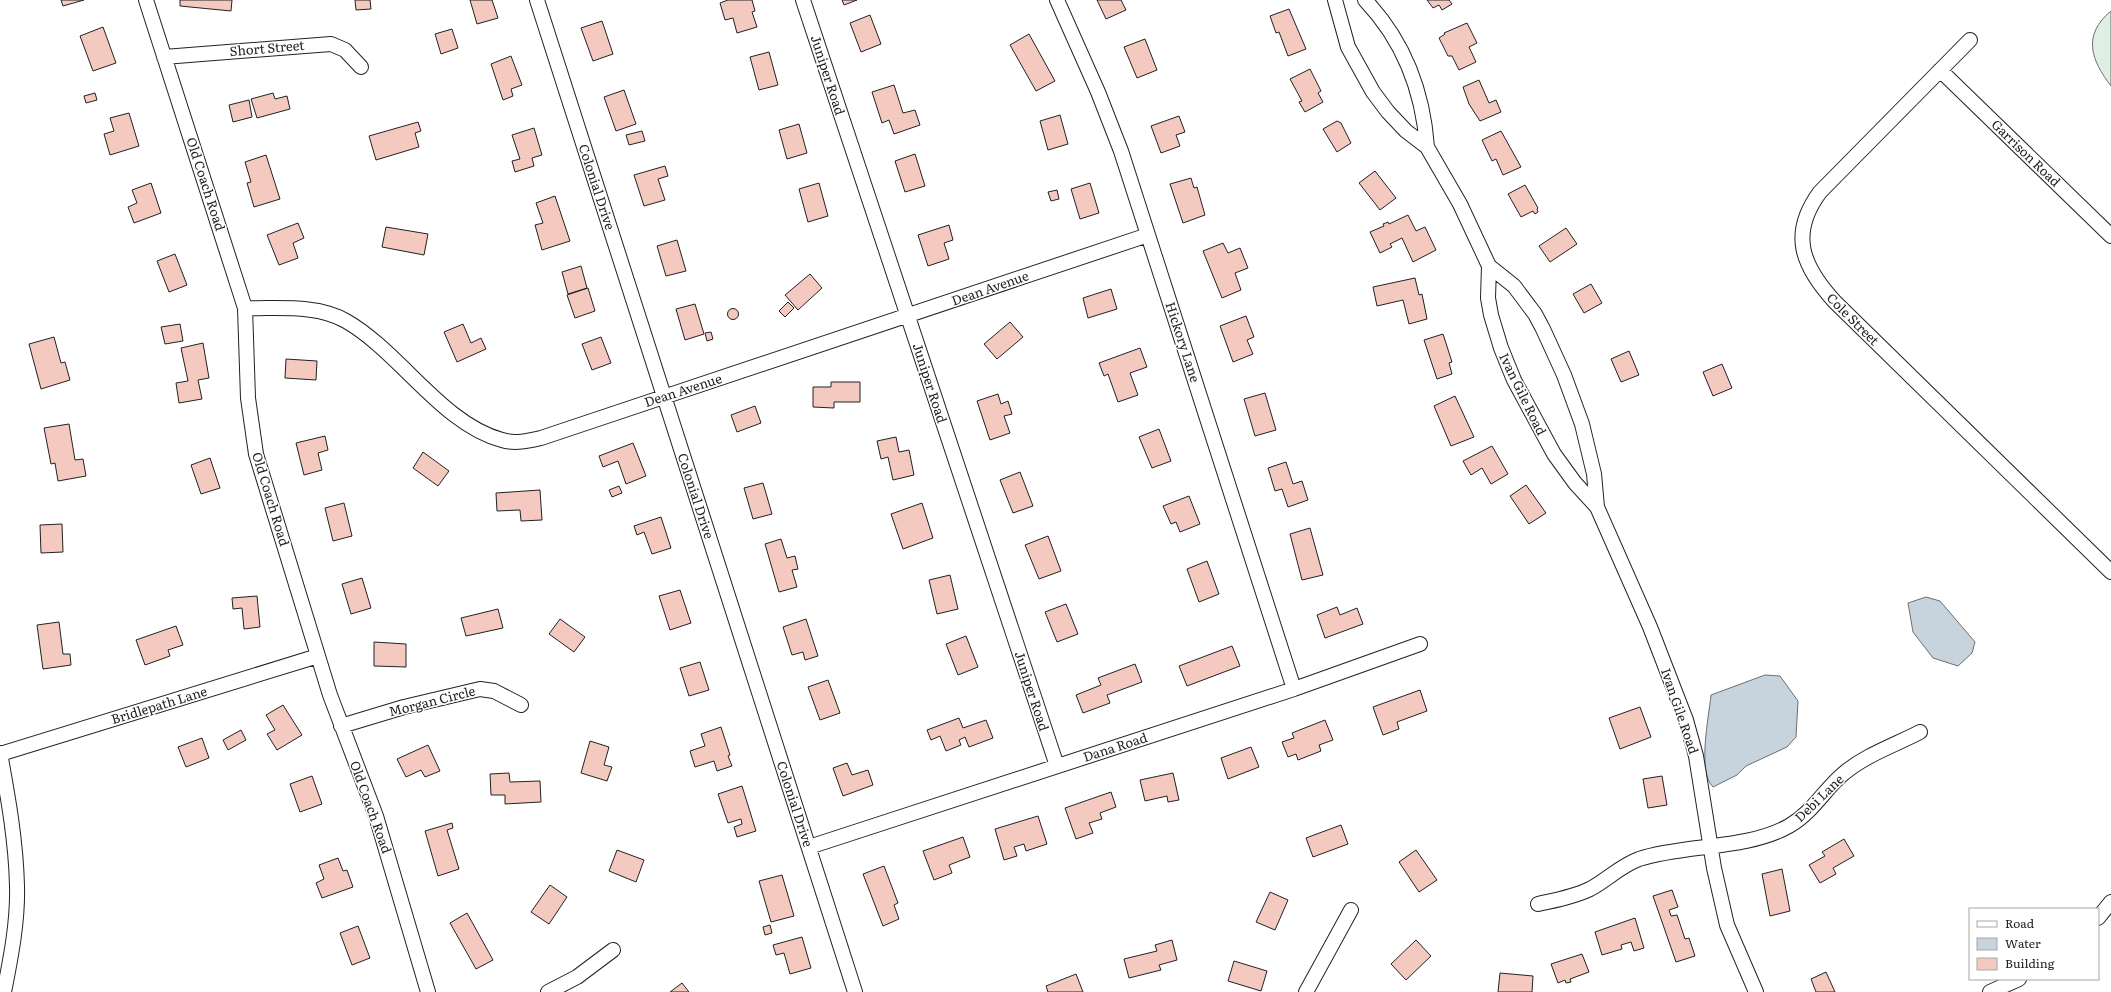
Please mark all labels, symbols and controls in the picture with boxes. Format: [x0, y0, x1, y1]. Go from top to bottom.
street label: Juniper Road [807, 32, 850, 117]
street label: Short Street [229, 35, 306, 60]
street label: Garrison Road [1988, 115, 2065, 191]
street label: Old Coach Road [182, 135, 231, 233]
street label: Colonial Drive [575, 141, 620, 232]
street label: Dean Avenue [949, 265, 1031, 310]
street label: Cole Street [1823, 288, 1884, 350]
street label: Hickory Lane [1162, 299, 1206, 385]
street label: Juniper Road [909, 340, 952, 425]
street label: Ivan Gile Road [1495, 349, 1552, 438]
street label: Dean Avenue [642, 368, 724, 411]
street label: Old Coach Road [248, 450, 295, 548]
street label: Colonial Drive [674, 450, 719, 541]
street label: Juniper Road [1011, 648, 1054, 733]
street label: Ivan Gile Road [1657, 665, 1704, 756]
street label: Bridlepath Lane [109, 681, 209, 728]
street label: Morgan Circle [387, 681, 477, 720]
street label: Dana Road [1080, 727, 1149, 766]
street label: Old Coach Road [346, 758, 397, 856]
street label: Colonial Drive [773, 758, 818, 849]
street label: Debi Lane [1790, 769, 1848, 826]
legend [1969, 908, 2099, 980]
text: Road [2005, 914, 2035, 932]
text: Water [2005, 934, 2041, 952]
text: Building [2005, 954, 2055, 972]

